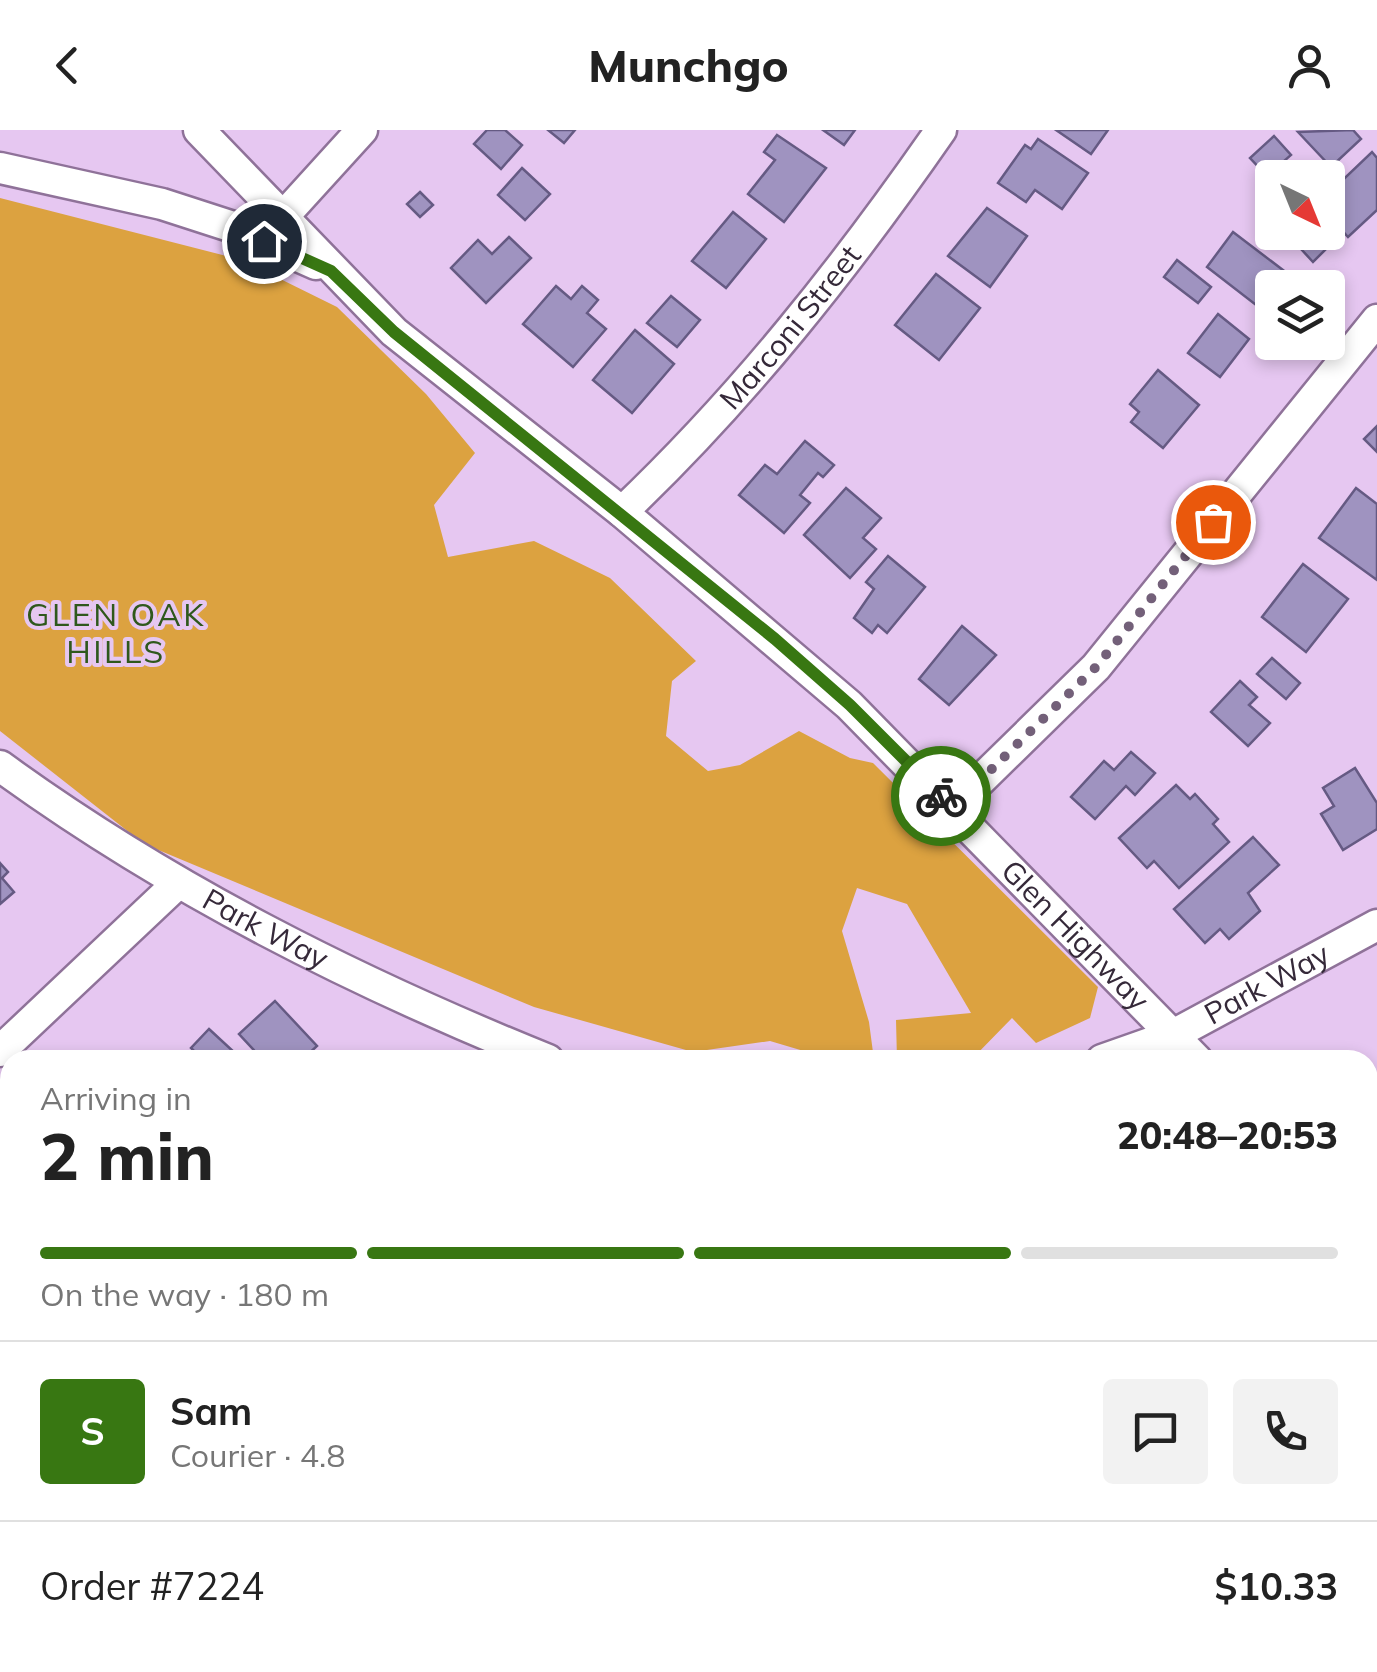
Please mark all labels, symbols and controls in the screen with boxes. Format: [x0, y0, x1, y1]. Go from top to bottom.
text: Munchgo [588, 37, 789, 93]
icon: back [40, 38, 95, 93]
icon: person [1282, 38, 1337, 93]
north arrow [1255, 160, 1345, 250]
map controls [1255, 160, 1345, 360]
pin [222, 199, 307, 284]
icon: home [237, 214, 292, 269]
street label: Marconi Street [711, 237, 869, 417]
button: layers [1255, 270, 1345, 360]
pin [1171, 480, 1256, 565]
icon: bag [1186, 495, 1241, 550]
district label: GLEN OAK HILLS [26, 594, 206, 671]
courier [891, 746, 991, 846]
icon: bike [914, 769, 969, 824]
street label: Glen Highway [993, 851, 1158, 1018]
street label: Park Way [196, 880, 335, 977]
street label: Park Way [1197, 934, 1336, 1033]
text: Arriving in [40, 1078, 192, 1118]
text: 20:48–20:53 [1117, 1111, 1338, 1159]
text: 2 min [40, 1115, 214, 1196]
text: On the way · 180 m [40, 1274, 329, 1314]
button: chat [1103, 1379, 1208, 1484]
button: phone [1233, 1379, 1338, 1484]
text: Sam [170, 1387, 252, 1435]
text: S [80, 1407, 105, 1455]
text: Courier · 4.8 [170, 1435, 346, 1475]
text: Order #7224 [40, 1562, 264, 1610]
text: $10.33 [1215, 1562, 1338, 1610]

